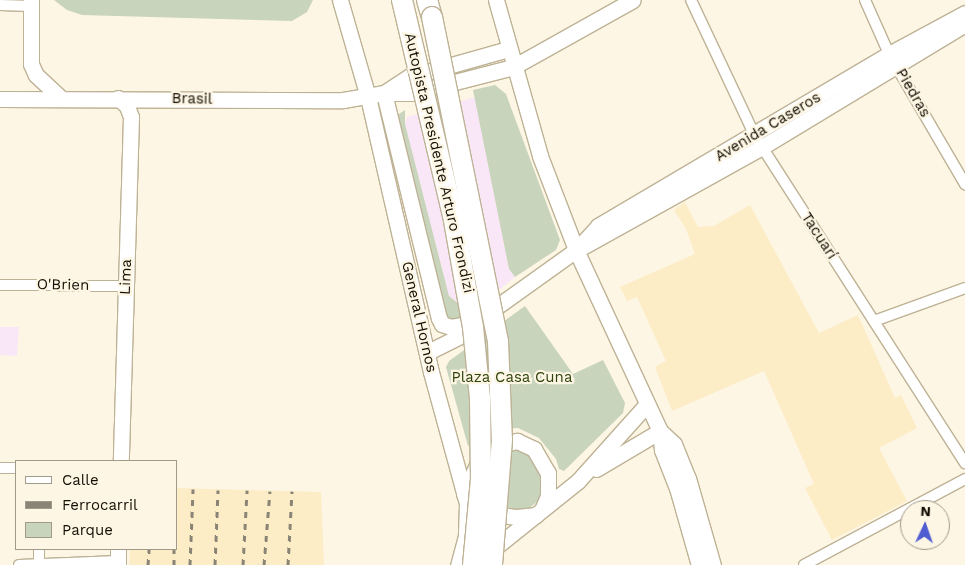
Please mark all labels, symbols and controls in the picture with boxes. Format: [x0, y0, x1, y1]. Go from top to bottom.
street label: Autopista Presidente Arturo Frondizi [400, 31, 478, 295]
street label: Piedras [892, 65, 934, 121]
street label: Avenida Caseros [712, 88, 824, 166]
street label: Brasil [172, 90, 212, 108]
street label: Tacuarí [797, 209, 841, 263]
street label: Lima [116, 259, 136, 295]
street label: General Hornos [397, 260, 441, 374]
street label: O'Brien [37, 276, 89, 294]
park label: Plaza Casa Cuna [451, 369, 573, 387]
legend [15, 460, 178, 550]
text: Calle [62, 471, 99, 489]
text: Ferrocarril [62, 496, 138, 514]
north arrow [900, 500, 950, 550]
text: N [920, 503, 931, 519]
text: Parque [62, 521, 113, 539]

